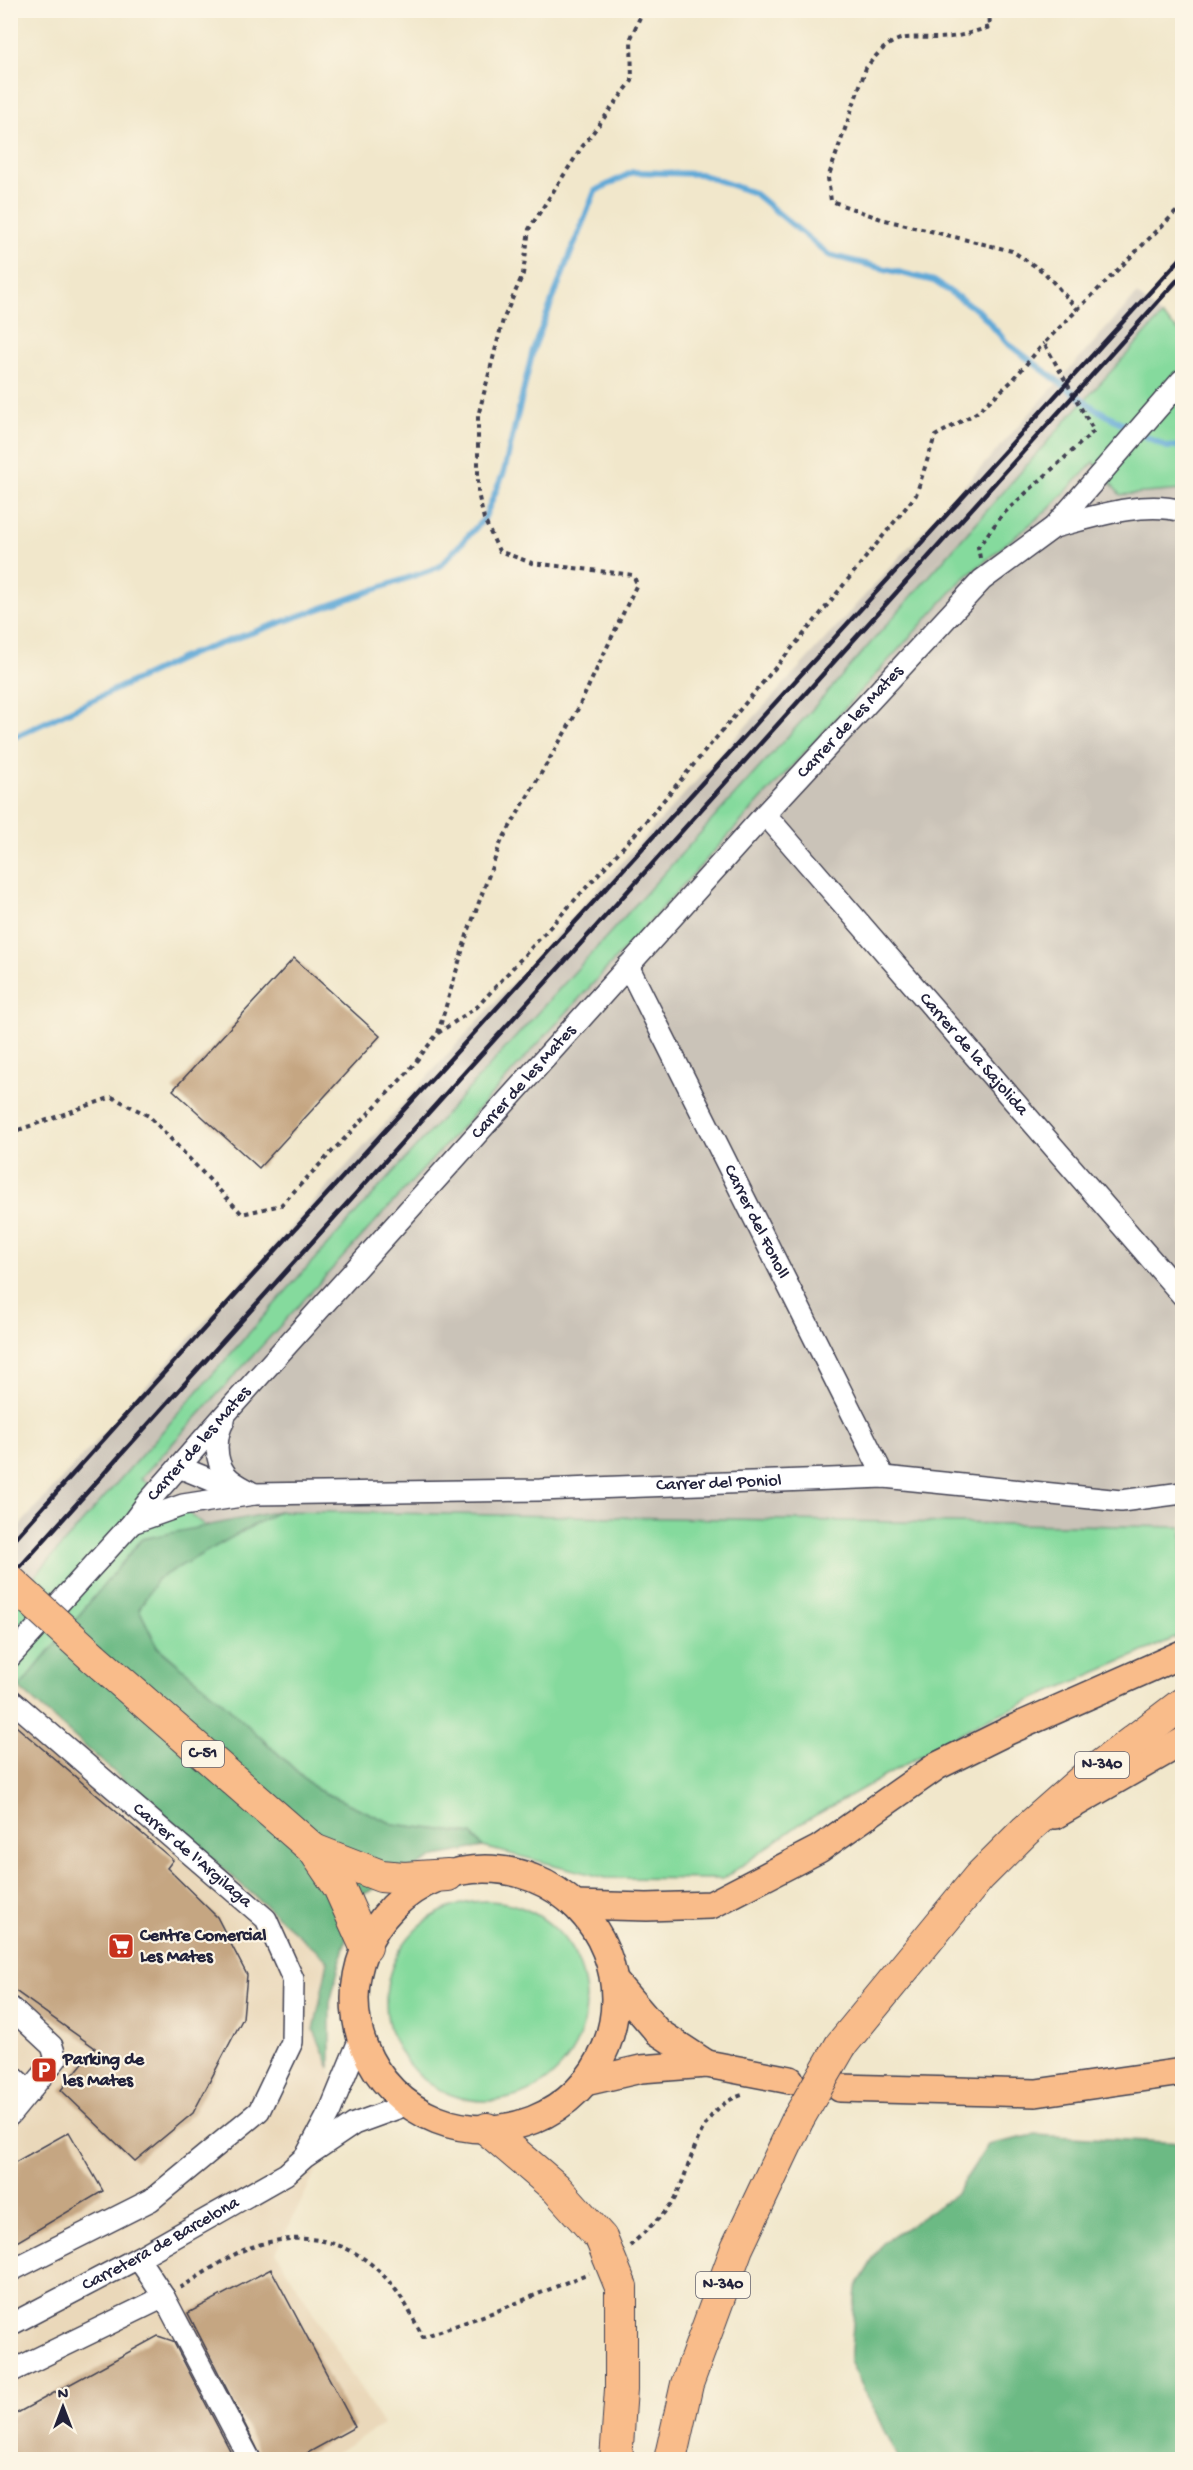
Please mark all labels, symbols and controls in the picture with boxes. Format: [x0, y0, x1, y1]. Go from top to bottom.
street label: Carrer de les Mates [793, 660, 909, 783]
street label: Carrer de la Sajolida [914, 988, 1033, 1121]
street label: Carrer de les Mates [467, 1020, 581, 1144]
street label: Carrer del Fonoll [719, 1161, 793, 1282]
street label: Carrer de les Mates [143, 1381, 256, 1506]
street label: Carrer del Poniol [656, 1470, 782, 1496]
road number: C-51 [182, 1741, 224, 1767]
road number: N-340 [1075, 1752, 1129, 1778]
street label: Carrer de l'Argilaga [128, 1798, 257, 1913]
place label: Centre Comercial Les Mates [139, 1926, 266, 1968]
supermarket icon: Centre Comercial Les Mates [106, 1931, 136, 1961]
place label: Parking de les Mates [62, 2050, 145, 2092]
parking icon: Parking de les Mates [29, 2055, 59, 2085]
street label: Carretera de Barcelona [79, 2192, 244, 2296]
road number: N-340 [696, 2272, 750, 2298]
north arrow [33, 2377, 93, 2437]
text: N [58, 2386, 69, 2405]

